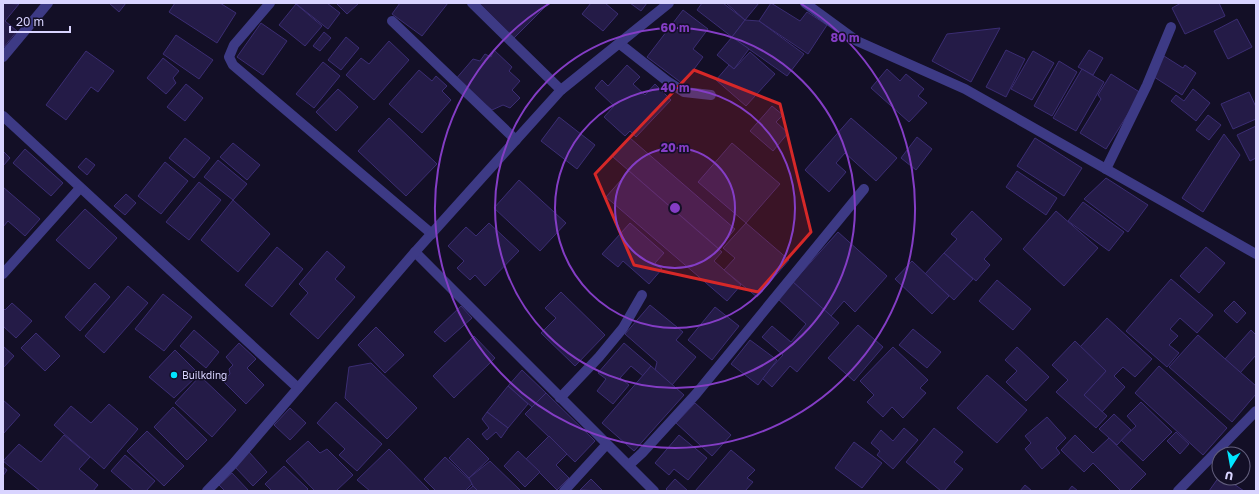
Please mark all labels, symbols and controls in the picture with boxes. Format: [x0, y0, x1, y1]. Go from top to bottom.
scale bar [10, 8, 70, 34]
text: 20 m [16, 14, 44, 29]
text: 60 m [661, 20, 689, 35]
text: 80 m [831, 30, 859, 45]
text: 40 m [661, 80, 689, 95]
text: 20 m [661, 140, 689, 155]
centre of rings [668, 201, 682, 215]
place label: Builkding [182, 369, 227, 381]
marker: Builkding [169, 370, 179, 380]
north arrow [1211, 446, 1251, 486]
text: U [1224, 469, 1234, 483]

